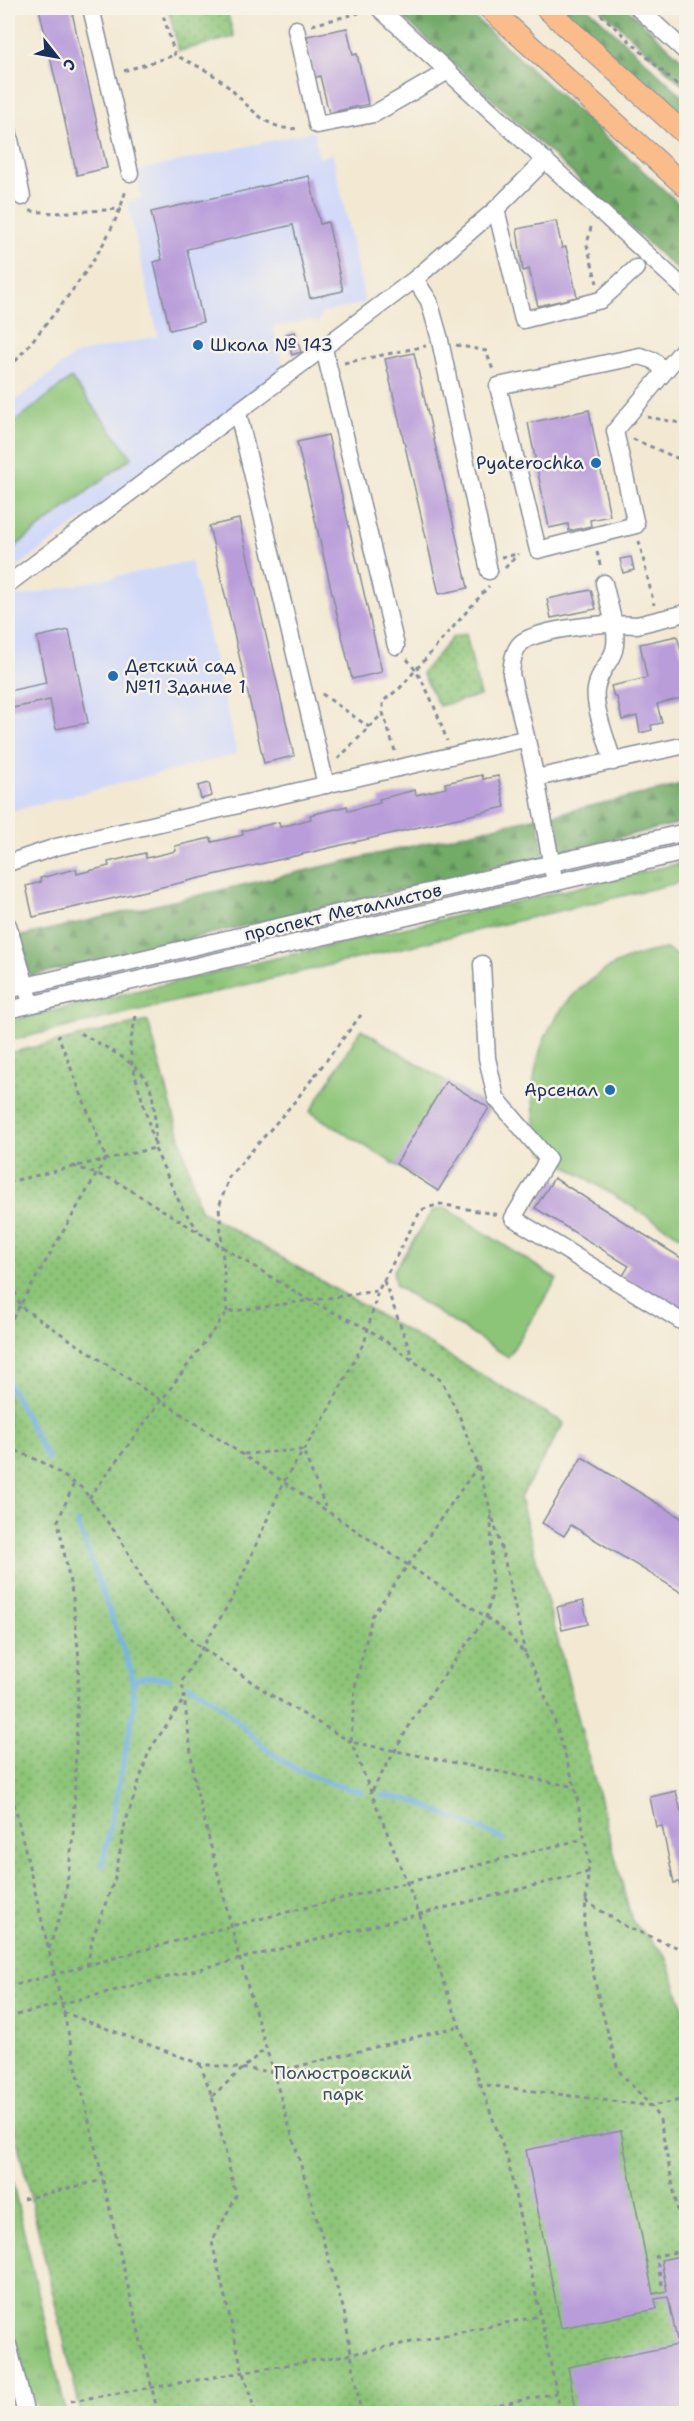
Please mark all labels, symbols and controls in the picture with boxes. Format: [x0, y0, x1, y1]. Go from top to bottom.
north arrow [27, 27, 87, 87]
text: С [58, 55, 81, 74]
place label: Школа № 143 [210, 333, 333, 357]
marker: Школа № 143 [191, 338, 205, 352]
place label: Pyaterochka [476, 451, 584, 475]
marker: Pyaterochka [589, 456, 603, 470]
place label: Детский сад №11 Здание 1 [125, 654, 246, 699]
marker: Детский сад №11 Здание 1 [106, 669, 120, 683]
street label: проспект Металлистов [242, 878, 444, 946]
place label: Арсенал [524, 1078, 598, 1102]
marker: Арсенал [603, 1083, 617, 1097]
park label: Полюстровский парк [274, 2061, 412, 2106]

